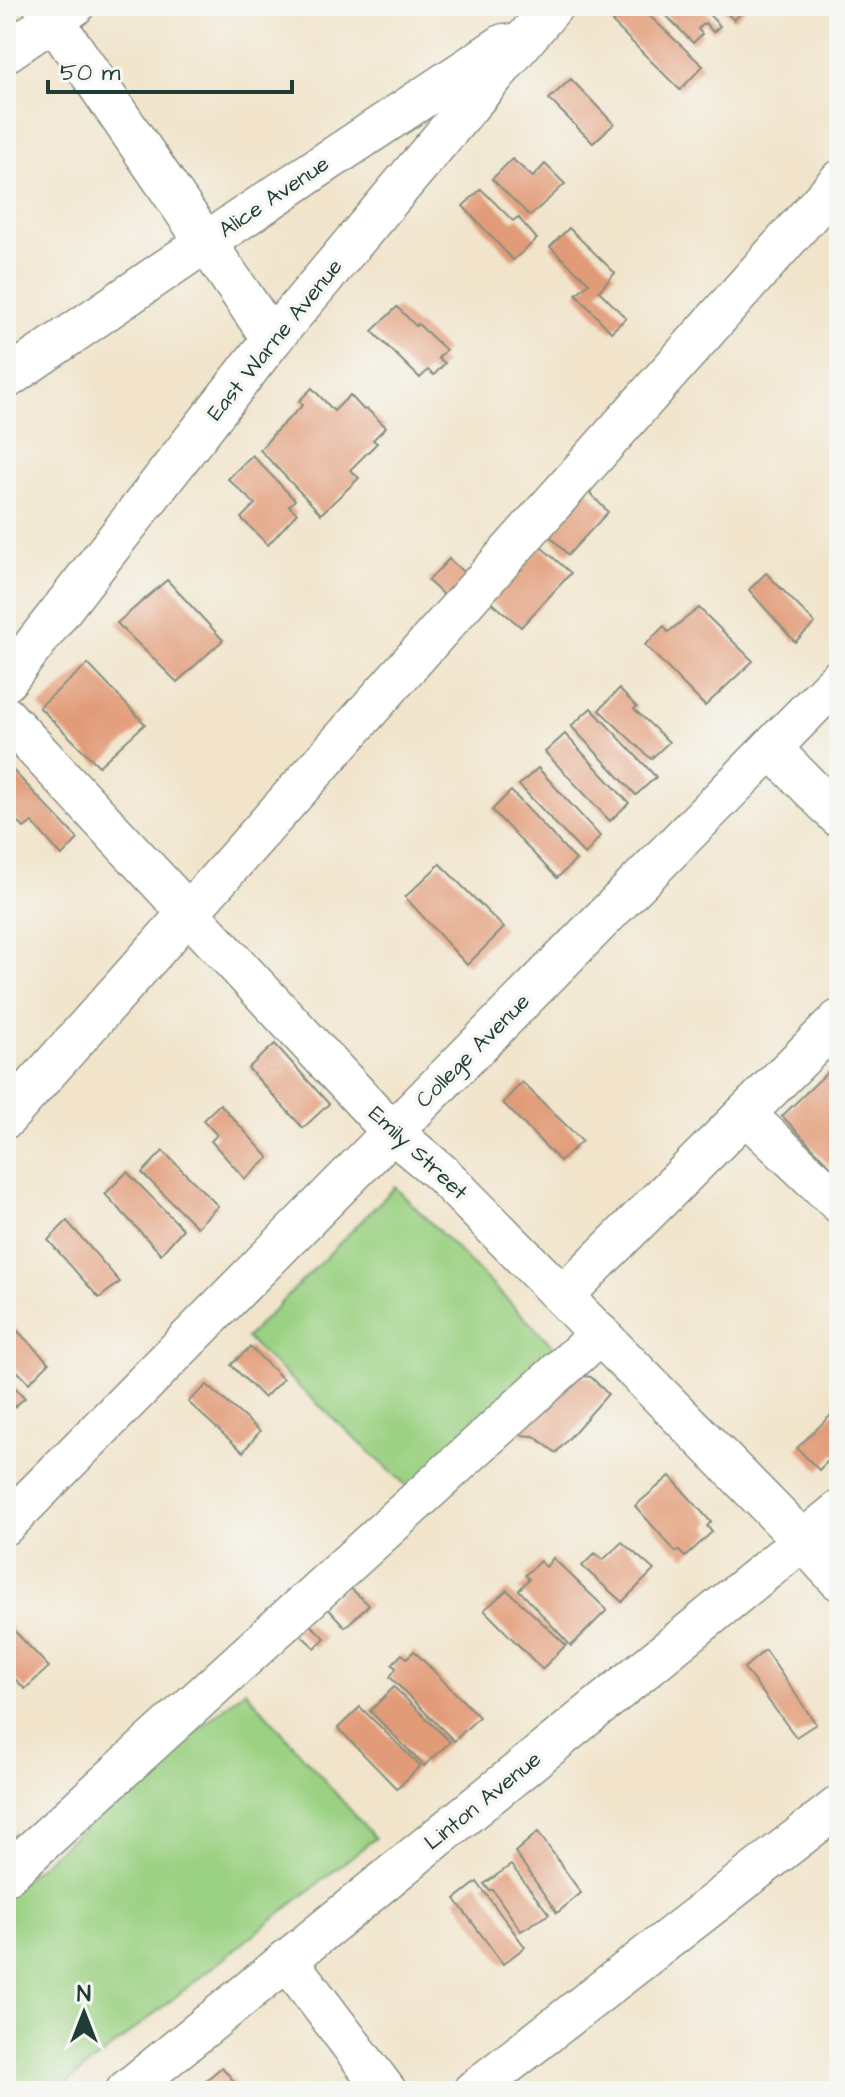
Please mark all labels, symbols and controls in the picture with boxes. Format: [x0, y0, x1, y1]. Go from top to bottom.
scale bar [48, 44, 292, 94]
text: 50 m [60, 56, 121, 90]
street label: Alice Avenue [213, 149, 335, 245]
street label: East Warne Avenue [200, 252, 350, 428]
street label: College Avenue [409, 987, 538, 1116]
street label: Emily Street [361, 1099, 475, 1208]
street label: Linton Avenue [418, 1744, 548, 1858]
north arrow [44, 1973, 124, 2053]
text: N [77, 1979, 91, 2010]

